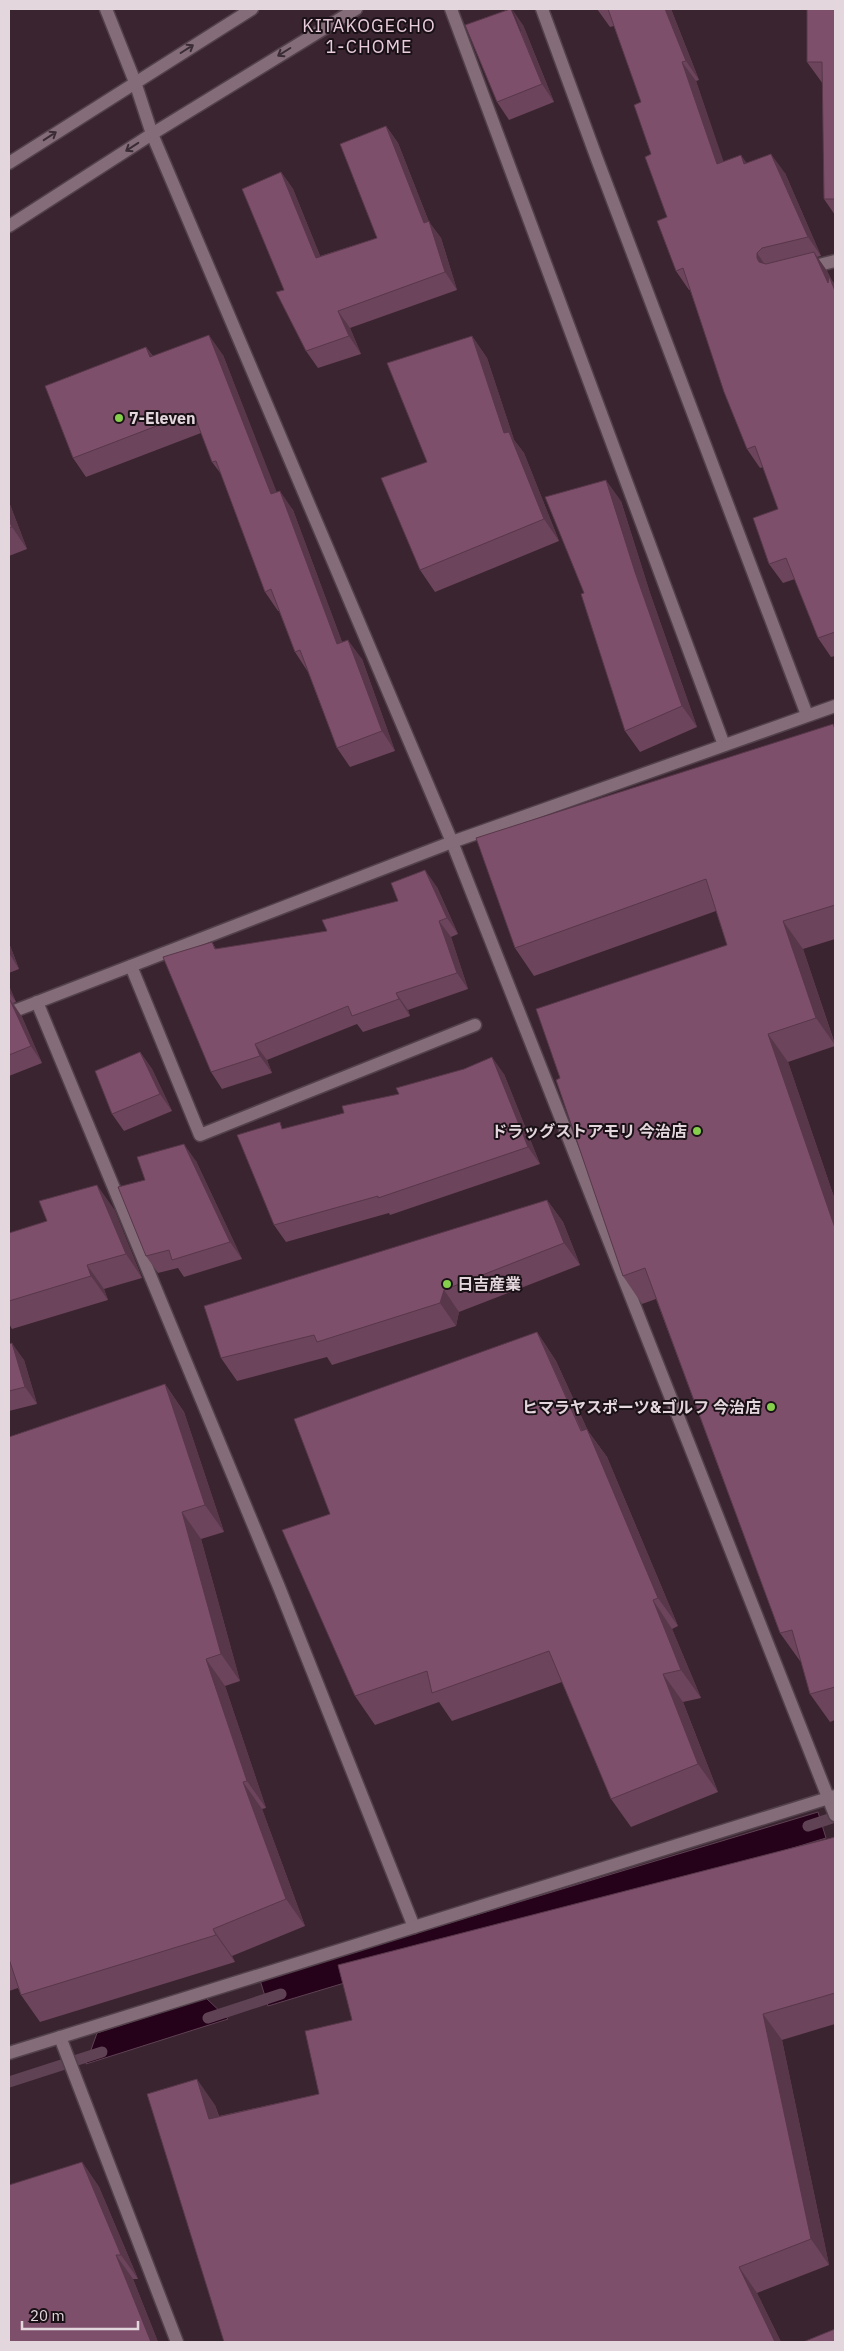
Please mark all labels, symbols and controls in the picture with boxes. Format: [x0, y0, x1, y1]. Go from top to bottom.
district label: KITAKOGECHO 1-CHOME [302, 14, 436, 58]
one-way arrow [179, 44, 193, 54]
one-way arrow [278, 47, 292, 57]
one-way arrow [42, 131, 56, 141]
one-way arrow [125, 142, 139, 152]
place label: 7-Eleven [129, 408, 195, 428]
marker: 7-Eleven [113, 412, 125, 424]
place label: ドラッグストアモリ 今治店 [491, 1121, 687, 1141]
marker: ドラッグストアモリ 今治店 [691, 1125, 703, 1137]
place label: 日吉産業 [457, 1274, 521, 1294]
marker: 日吉産業 [441, 1278, 453, 1290]
place label: ヒマラヤスポーツ&ゴルフ 今治店 [522, 1397, 761, 1417]
marker: ヒマラヤスポーツ&ゴルフ 今治店 [765, 1401, 777, 1413]
scale bar [22, 2298, 139, 2330]
text: 20 m [30, 2306, 65, 2325]

